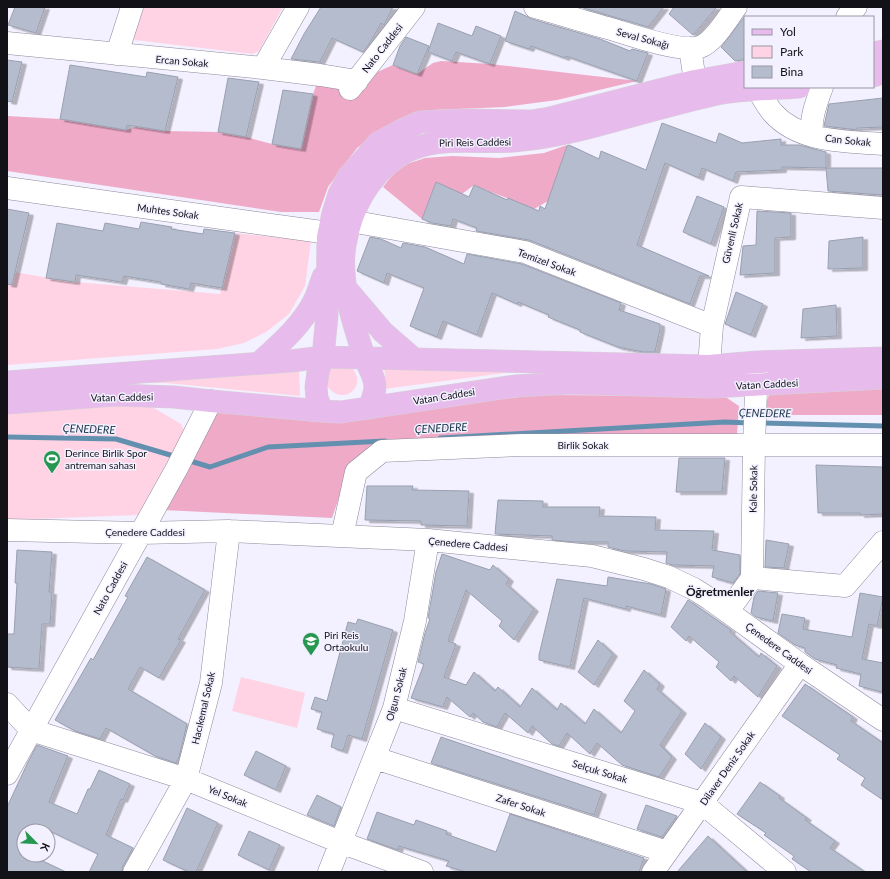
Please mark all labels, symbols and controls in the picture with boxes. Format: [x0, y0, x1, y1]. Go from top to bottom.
legend [744, 16, 874, 88]
street label: Nato Caddesi [359, 21, 405, 75]
text: Yol [780, 24, 796, 39]
street label: Seval Sokağı [615, 25, 671, 51]
text: Park [780, 44, 804, 59]
street label: Ercan Sokak [155, 53, 210, 69]
text: Bina [780, 64, 803, 79]
street label: Can Sokak [824, 132, 872, 148]
street label: Piri Reis Caddesi [439, 135, 511, 149]
street label: Güvenli Sokak [719, 200, 745, 265]
street label: Muhtes Sokak [136, 201, 201, 221]
street label: Temizel Sokak [516, 246, 579, 278]
street label: Vatan Caddesi [735, 376, 799, 392]
street label: Vatan Caddesi [412, 385, 476, 407]
street label: Vatan Caddesi [91, 390, 153, 404]
water label: ÇENEDERE [739, 406, 791, 419]
water label: ÇENEDERE [414, 420, 468, 435]
water label: ÇENEDERE [63, 421, 116, 436]
street label: Birlik Sokak [558, 439, 609, 451]
place label: Derince Birlik Spor antreman sahası [65, 447, 147, 471]
sports icon: Derince Birlik Spor antreman sahası [42, 449, 62, 474]
street label: Kale Sokak [747, 464, 759, 513]
street label: Çenedere Caddesi [105, 526, 185, 538]
street label: Çenedere Caddesi [428, 535, 508, 553]
street label: Nato Caddesi [90, 559, 130, 617]
district label: Öğretmenler [686, 584, 755, 599]
street label: Çenedere Caddesi [743, 620, 815, 676]
place label: Piri Reis Ortaokulu [324, 629, 368, 653]
school or university icon: Piri Reis Ortaokulu [301, 631, 321, 656]
street label: Olgun Sokak [383, 665, 409, 722]
street label: Hacıkemal Sokak [189, 670, 217, 745]
street label: Dilaver Deniz Sokak [697, 728, 758, 807]
street label: Selçuk Sokak [571, 757, 630, 785]
street label: Yel Sokak [206, 783, 250, 810]
street label: Zafer Sokak [495, 791, 548, 819]
north arrow [16, 823, 56, 863]
text: K [38, 841, 53, 854]

